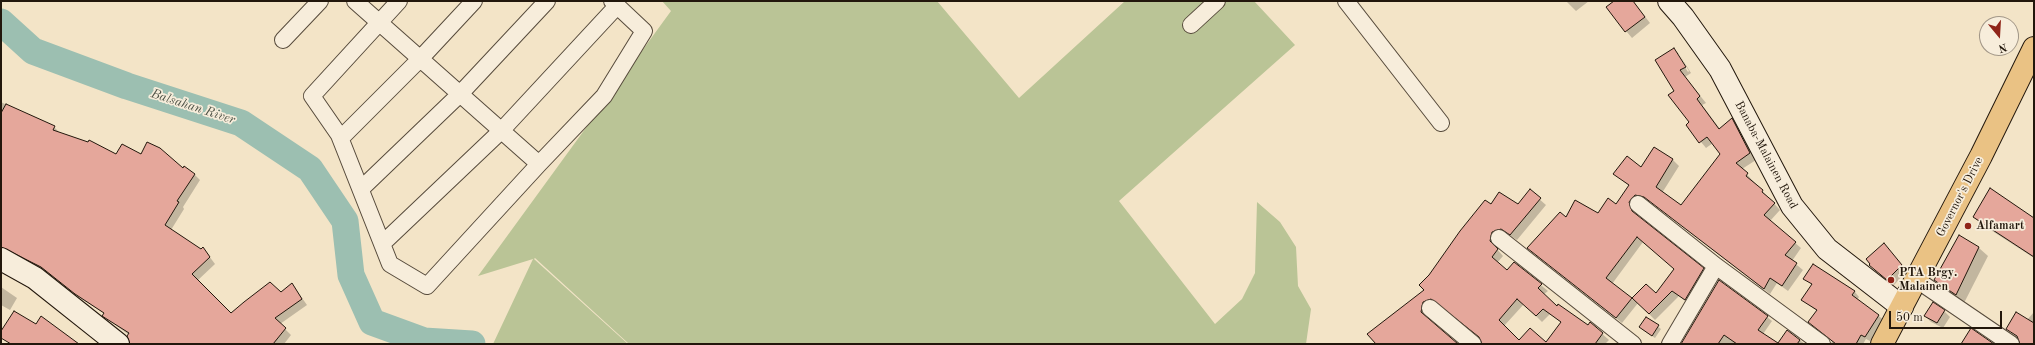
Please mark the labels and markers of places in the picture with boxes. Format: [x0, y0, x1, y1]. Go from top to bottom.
place label: Alfamart [1976, 219, 2024, 233]
marker: Alfamart [1963, 221, 1973, 231]
place label: PTA Brgy. Malainen [1899, 266, 1957, 294]
marker: PTA Brgy. Malainen [1886, 275, 1896, 285]

